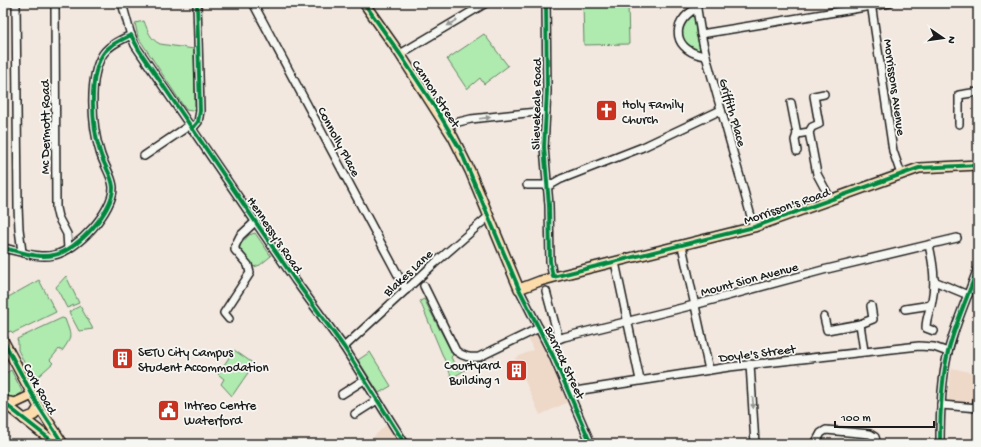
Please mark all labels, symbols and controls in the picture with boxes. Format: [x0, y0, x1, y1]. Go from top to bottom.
north arrow [923, 18, 963, 58]
one-way arrow [446, 19, 458, 26]
text: N [944, 35, 957, 45]
street label: Morrissons Avenue [879, 38, 908, 137]
street label: Slievekeale Road [529, 57, 546, 150]
street label: Cannon Street [408, 58, 463, 132]
street label: Griffith Place [715, 77, 749, 149]
street label: Mc Dermott Road [39, 78, 54, 174]
church icon: Holy Family Church [593, 97, 619, 123]
place label: Holy Family Church [622, 98, 684, 128]
street label: Connolly Place [313, 105, 363, 180]
one-way arrow [479, 114, 491, 121]
street label: Morrisson's Road [742, 185, 833, 229]
street label: Hennessy's Road [243, 194, 306, 278]
street label: Blakes Lane [380, 247, 437, 301]
street label: Mount Sion Avenue [699, 260, 800, 301]
street label: Barrack Street [540, 324, 588, 403]
street label: Doyle's Street [717, 342, 798, 367]
building icon: SETU City Campus Student Accommodation [109, 345, 135, 371]
place label: SETU City Campus Student Accommodation [138, 346, 269, 376]
building icon: Courtyard Building 1 [503, 358, 529, 384]
place label: Courtyard Building 1 [444, 359, 501, 389]
street label: Cork Road [19, 361, 60, 418]
one-way arrow [749, 397, 756, 409]
public building icon: Intreo Centre Waterford [155, 398, 181, 424]
place label: Intreo Centre Waterford [184, 399, 257, 429]
scale bar [835, 403, 934, 429]
text: 100 m [840, 412, 871, 426]

